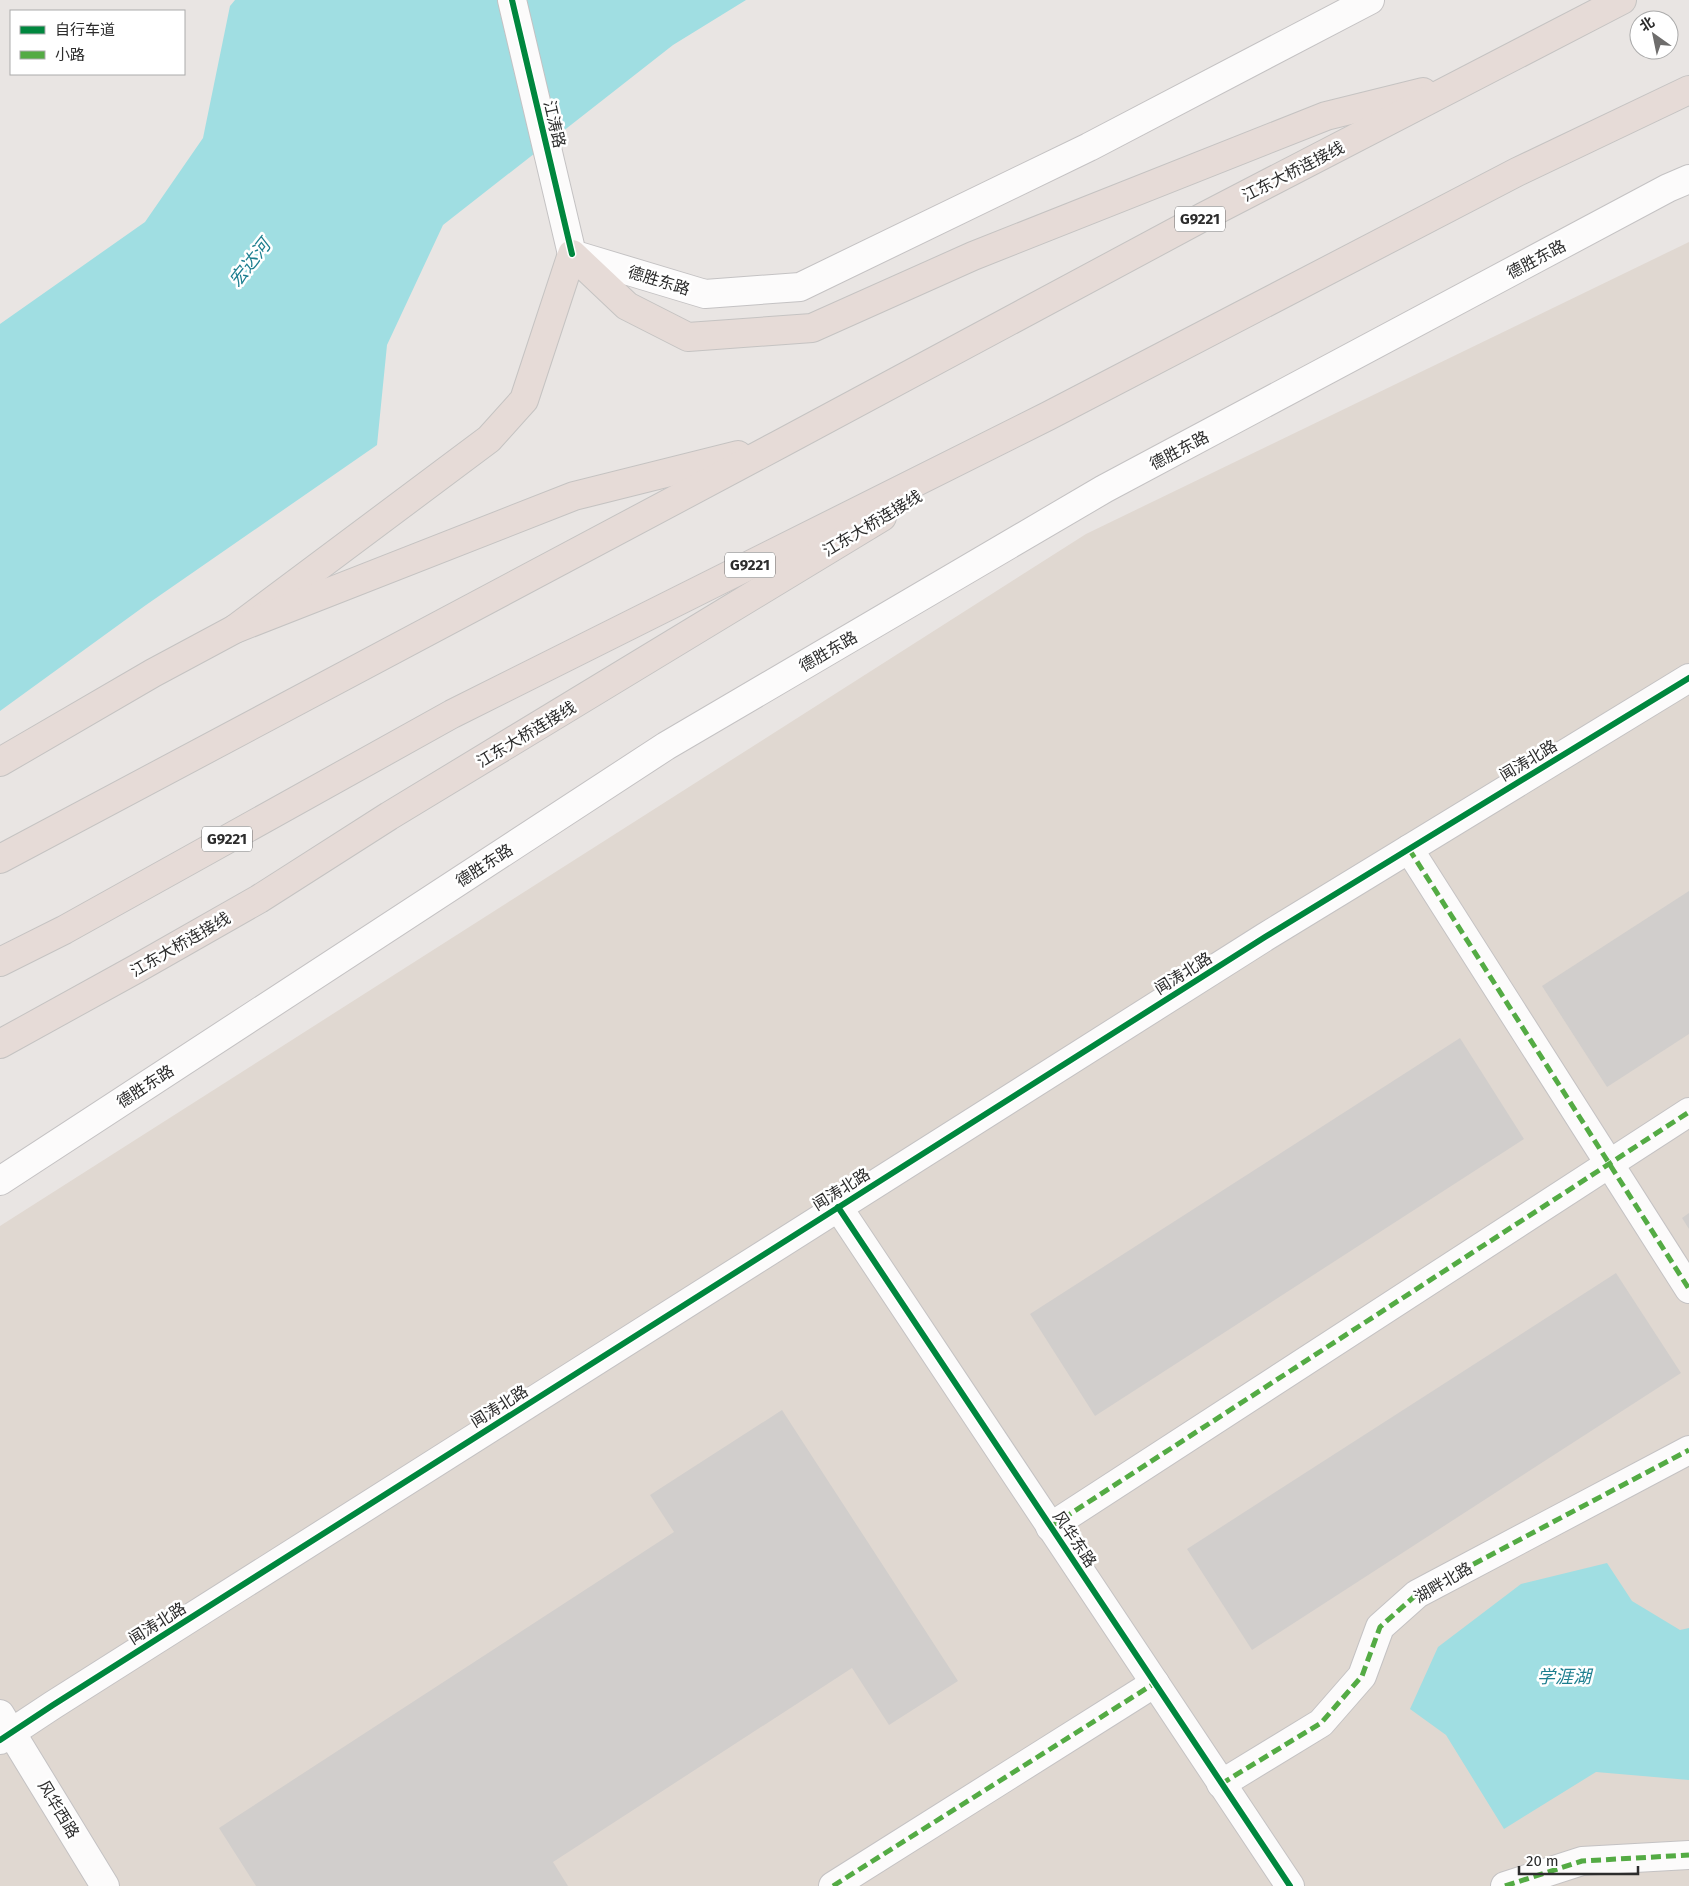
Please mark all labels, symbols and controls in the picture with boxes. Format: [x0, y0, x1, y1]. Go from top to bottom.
legend [10, 10, 185, 75]
north arrow [1629, 10, 1679, 60]
text: 北 [1637, 14, 1658, 35]
text: 自行车道 [55, 21, 115, 39]
text: 小路 [55, 46, 85, 64]
street label: 江涛路 [540, 99, 569, 150]
street label: 江东大桥连接线 [1239, 138, 1347, 205]
road number: G9221 [1175, 206, 1225, 232]
water label: 宏达河 [225, 233, 277, 291]
street label: 德胜东路 [1504, 236, 1569, 283]
street label: 德胜东路 [625, 262, 692, 299]
street label: 德胜东路 [1147, 427, 1212, 474]
street label: 江东大桥连接线 [819, 486, 925, 560]
road number: G9221 [725, 552, 775, 578]
street label: 德胜东路 [796, 627, 861, 676]
street label: 江东大桥连接线 [473, 697, 579, 771]
street label: 闻涛北路 [1496, 736, 1561, 785]
road number: G9221 [202, 826, 252, 852]
street label: 德胜东路 [452, 840, 516, 891]
street label: 江东大桥连接线 [127, 908, 234, 981]
street label: 闻涛北路 [1151, 948, 1215, 998]
street label: 德胜东路 [113, 1061, 177, 1112]
street label: 闻涛北路 [809, 1164, 873, 1214]
street label: 闻涛北路 [467, 1381, 531, 1431]
street label: 风华东路 [1049, 1507, 1100, 1571]
street label: 湖畔北路 [1411, 1558, 1476, 1607]
street label: 闻涛北路 [125, 1598, 189, 1648]
water label: 学涯湖 [1537, 1666, 1594, 1688]
street label: 风华西路 [34, 1777, 83, 1842]
scale bar [1519, 1844, 1638, 1876]
text: 20 m [1526, 1852, 1559, 1870]

